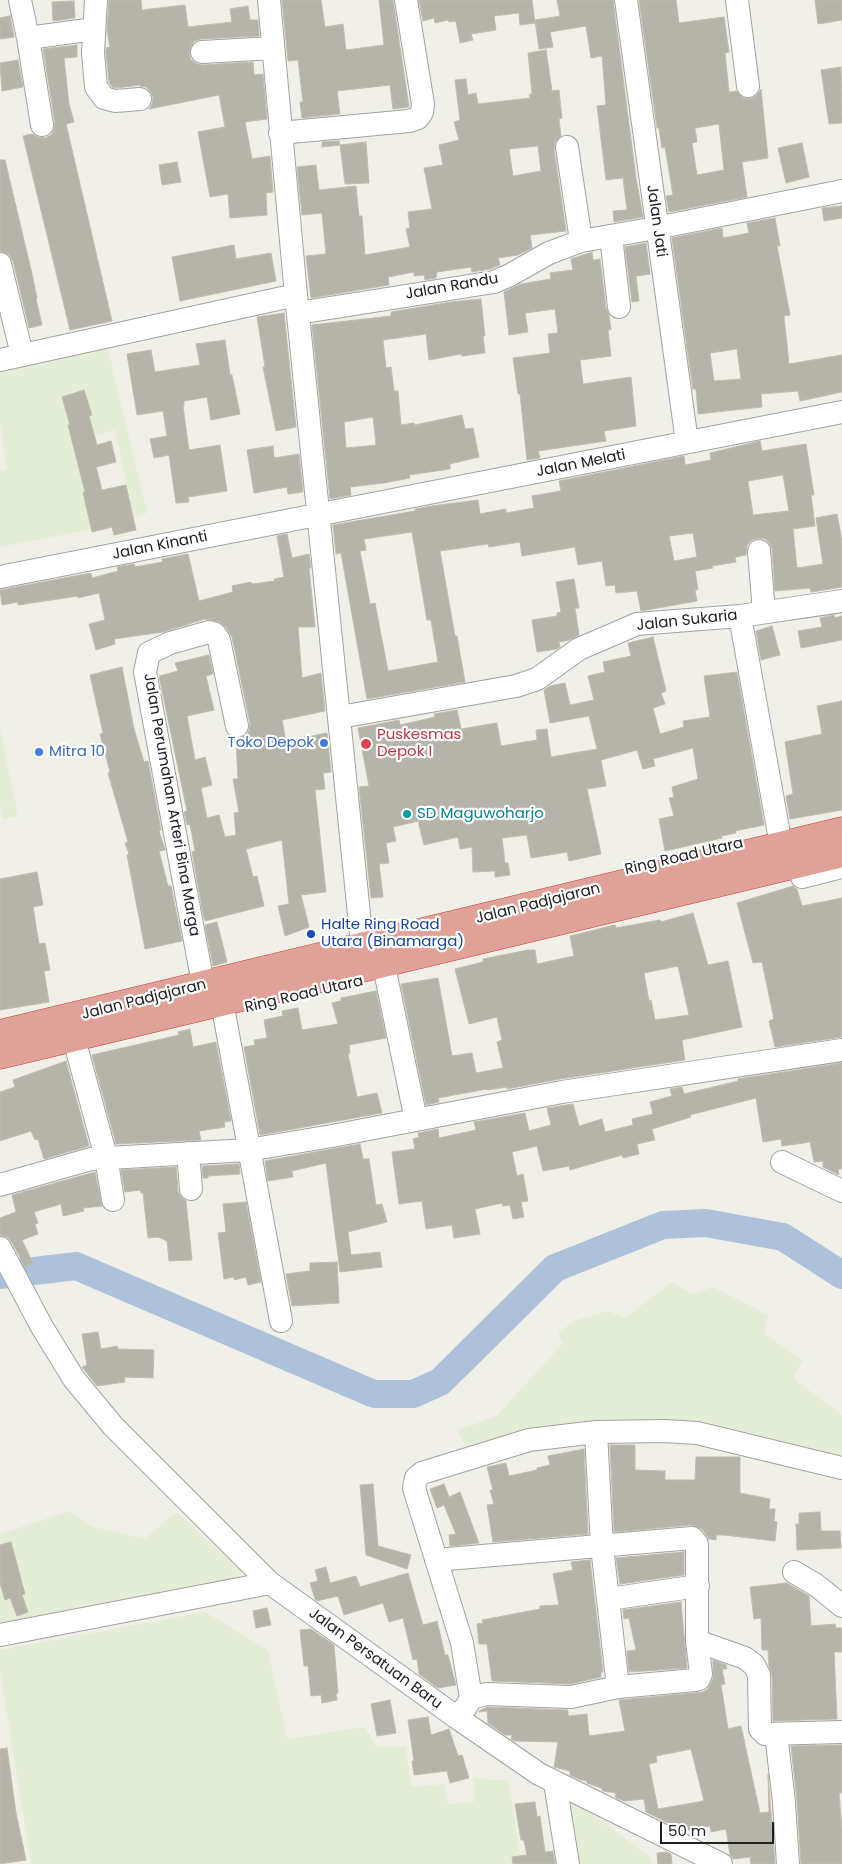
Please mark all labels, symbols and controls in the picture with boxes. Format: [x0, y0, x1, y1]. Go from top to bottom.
street label: Jalan Jati [642, 184, 670, 258]
street label: Jalan Randu [404, 270, 500, 304]
street label: Jalan Melati [535, 447, 627, 481]
street label: Jalan Kinanti [111, 528, 209, 564]
street label: Jalan Sukaria [636, 607, 738, 635]
street label: Jalan Perumahan Arteri Bina Marga [139, 672, 203, 938]
place label: Puskesmas Depok I [377, 726, 461, 761]
place label: Toko Depok [228, 734, 314, 752]
marker: Toko Depok [318, 737, 330, 749]
marker: Puskesmas Depok I [359, 737, 373, 751]
place label: Mitra 10 [49, 743, 105, 761]
marker: Mitra 10 [33, 746, 45, 758]
place label: SD Maguwoharjo [417, 805, 544, 823]
marker: SD Maguwoharjo [401, 808, 413, 820]
street label: Ring Road Utara [623, 835, 745, 879]
street label: Jalan Padjajaran [474, 880, 602, 928]
place label: Halte Ring Road Utara (Binamarga) [321, 916, 464, 951]
marker: Halte Ring Road Utara (Binamarga) [305, 928, 317, 940]
street label: Ring Road Utara [243, 973, 365, 1017]
street label: Jalan Padjajaran [80, 976, 208, 1024]
street label: Jalan Persatuan Baru [305, 1605, 445, 1713]
scale bar [662, 1812, 776, 1844]
text: 50 m [668, 1820, 706, 1841]

